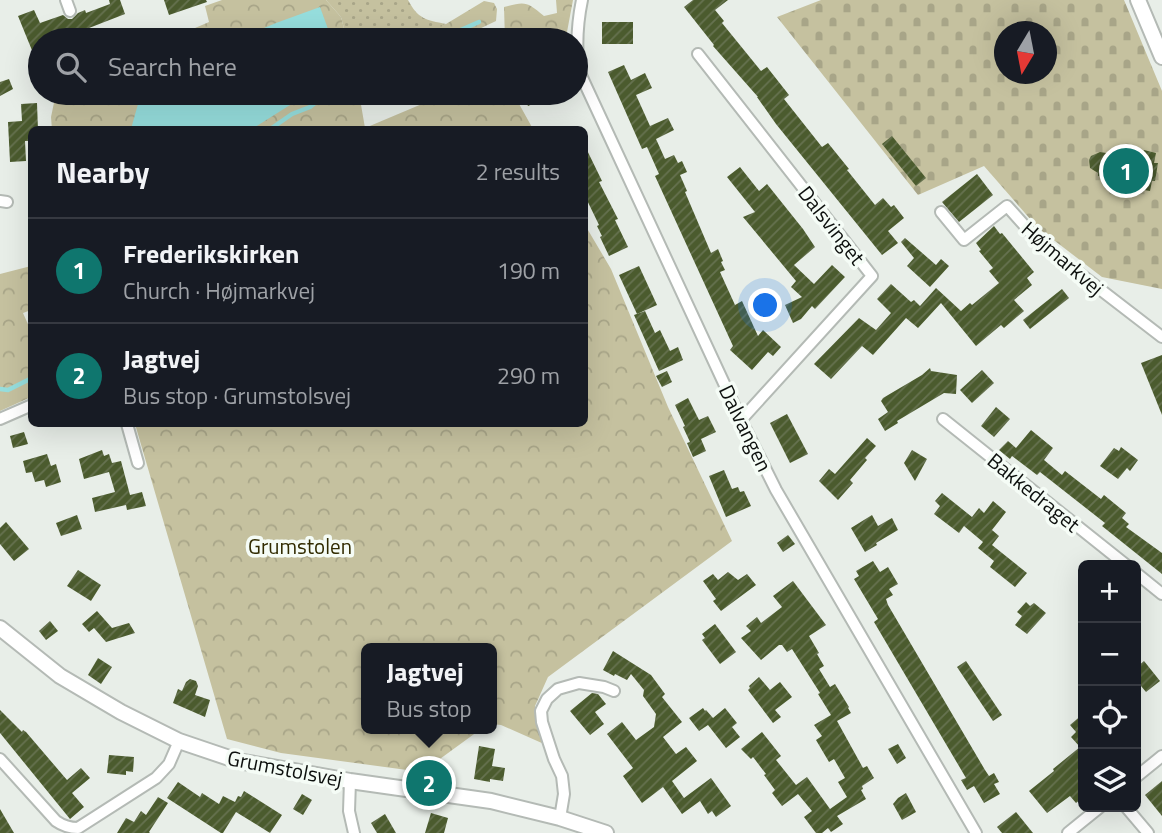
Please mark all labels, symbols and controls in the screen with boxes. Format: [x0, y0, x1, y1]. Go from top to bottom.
north arrow [994, 21, 1057, 84]
search box [28, 28, 588, 105]
text: Search here [108, 47, 237, 86]
icon: search [52, 48, 90, 86]
pin: 1 [1103, 145, 1149, 197]
text: Nearby [56, 149, 149, 195]
text: 2 results [476, 154, 560, 189]
street label: Dalsvinget [791, 178, 874, 272]
street label: Højmarkvej [1015, 213, 1111, 303]
text: Frederikskirken [123, 234, 299, 273]
text: 1 [73, 253, 85, 288]
text: 190 m [497, 253, 560, 288]
text: Church · Højmarkvej [123, 273, 315, 308]
your location [748, 288, 782, 322]
text: Jagtvej [123, 339, 200, 378]
text: 2 [73, 358, 85, 393]
text: 290 m [497, 358, 560, 393]
text: Bus stop · Grumstolsvej [123, 378, 351, 413]
street label: Dalvangen [711, 379, 781, 477]
street label: Bakkedraget [981, 444, 1088, 540]
park label: Grumstolen [248, 530, 352, 562]
map controls [1078, 560, 1141, 812]
button: + [1078, 560, 1141, 623]
button: − [1078, 623, 1141, 686]
popup [361, 643, 497, 734]
text: Jagtvej [386, 652, 464, 691]
button: locate [1078, 686, 1141, 749]
text: Bus stop [386, 691, 472, 726]
street label: Grumstolsvej [225, 741, 345, 795]
button: layers [1078, 749, 1141, 812]
pin: 2 [406, 757, 452, 809]

